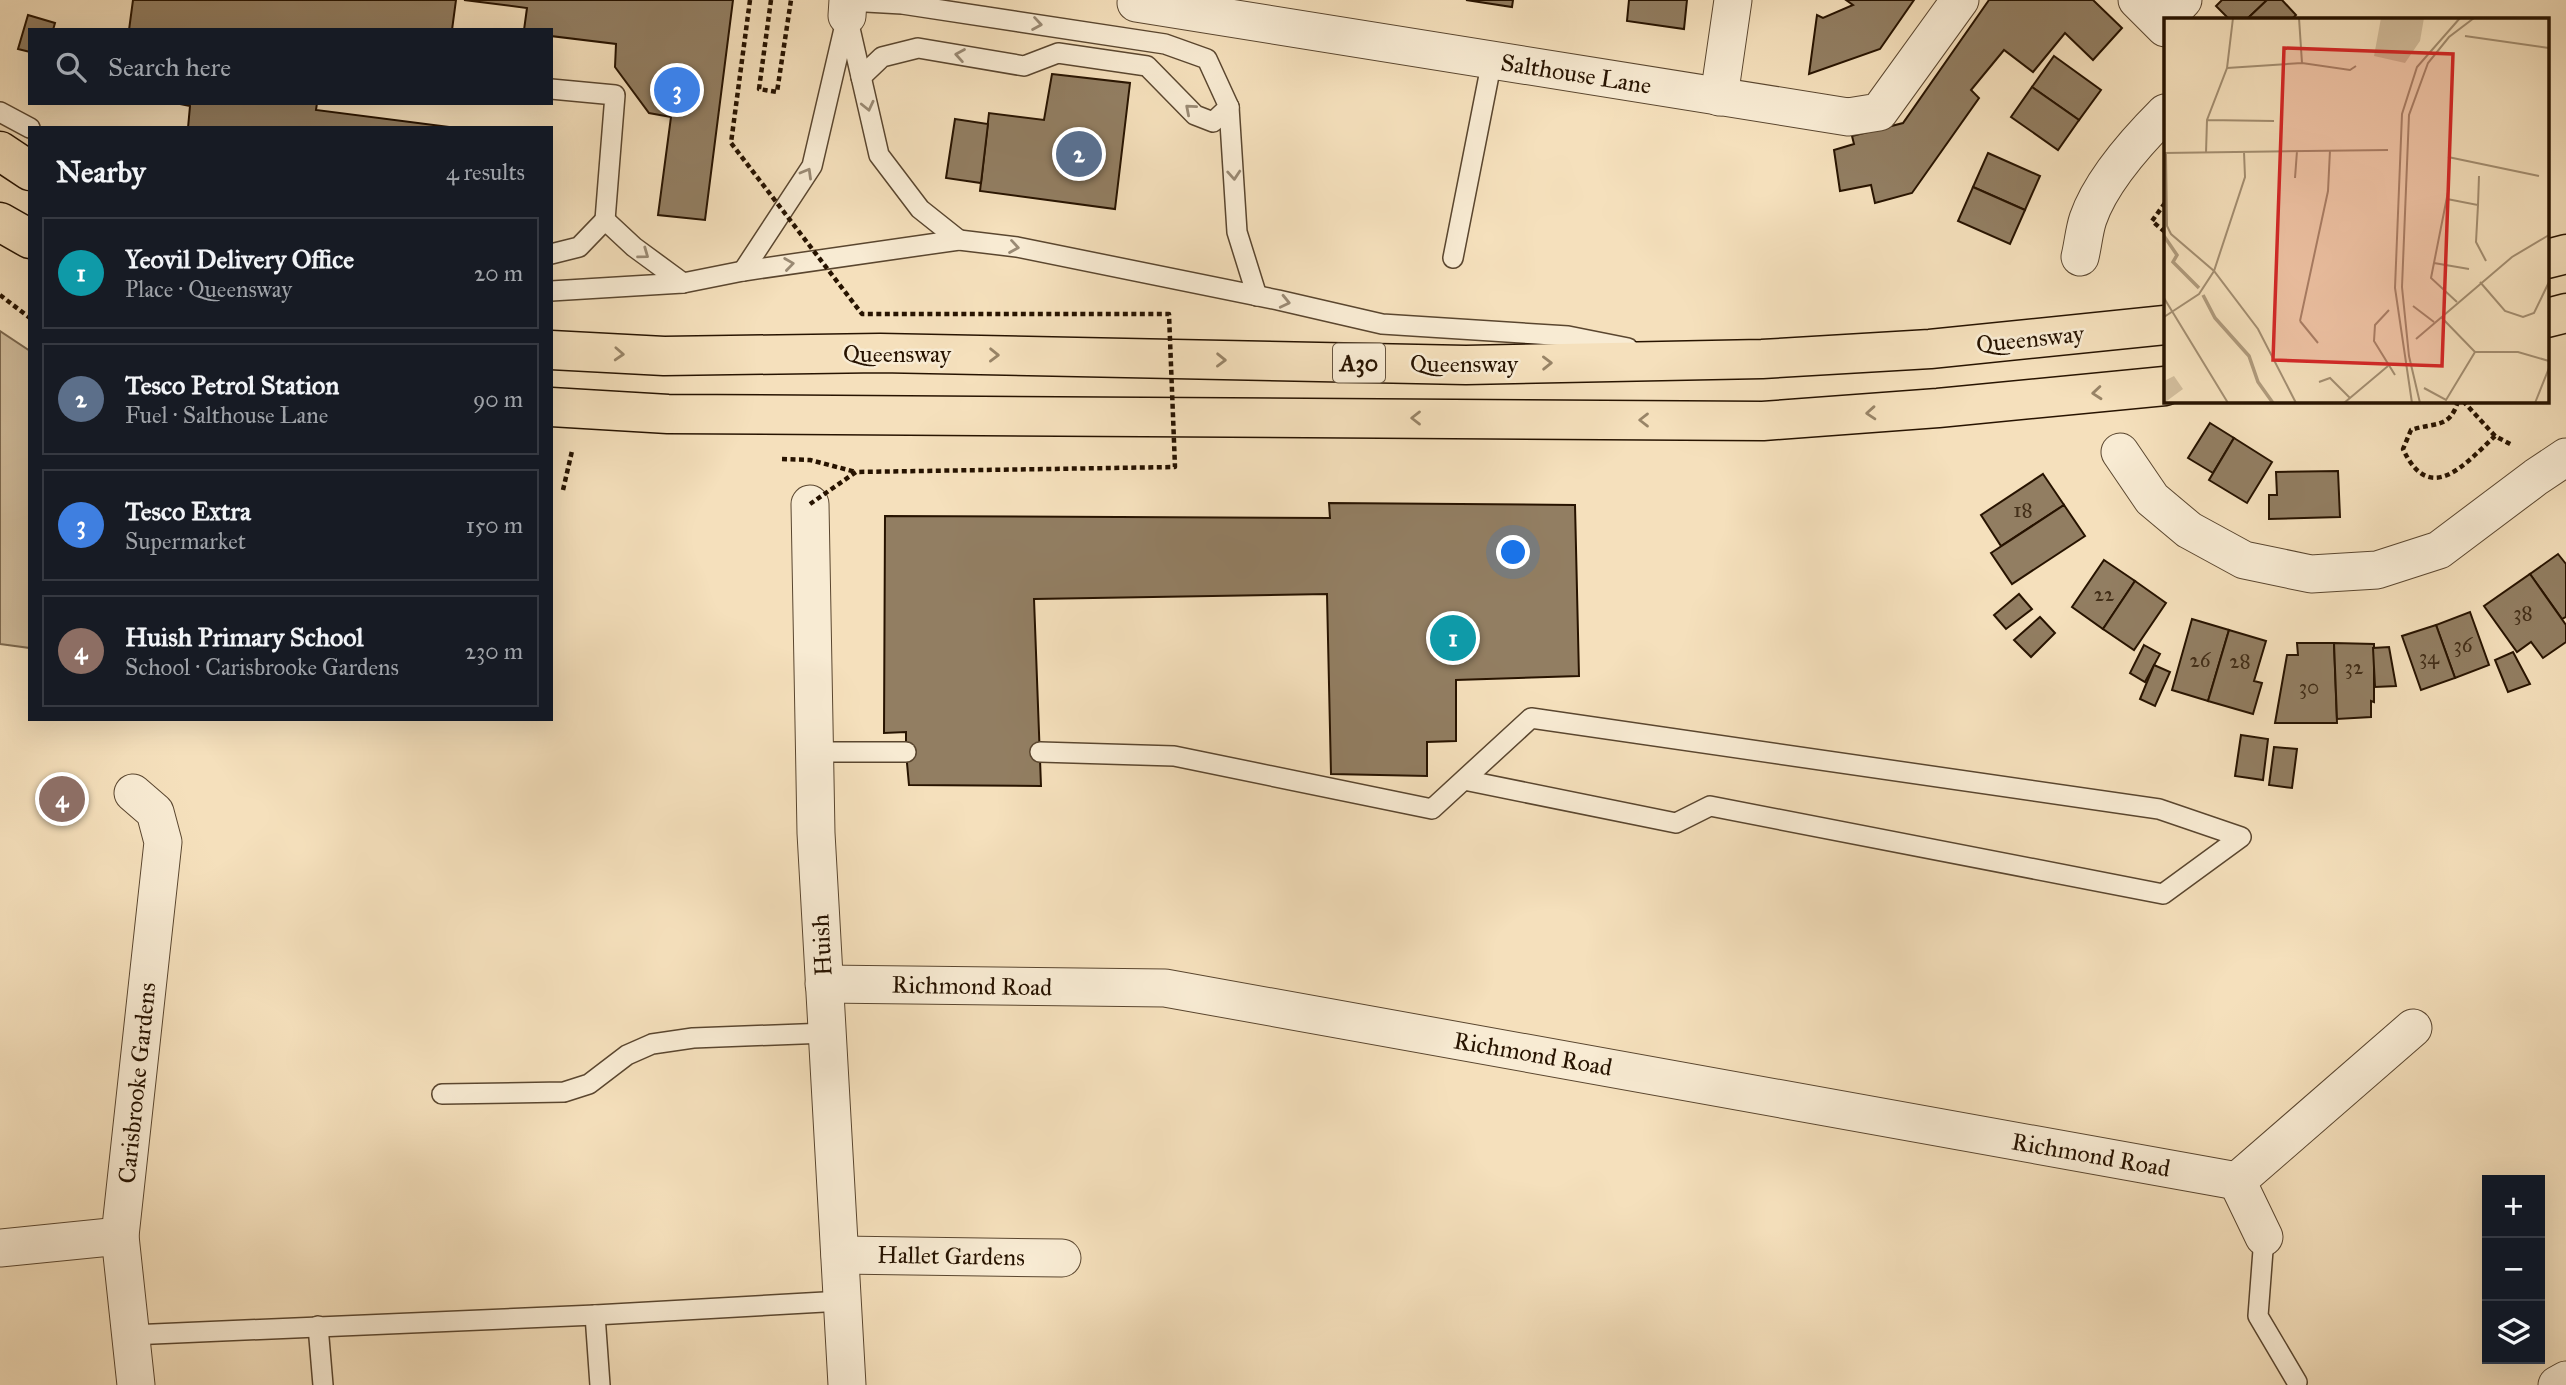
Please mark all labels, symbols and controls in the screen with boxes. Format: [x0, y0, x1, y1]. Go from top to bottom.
one-way arrow [1031, 16, 1043, 31]
inset map [2164, 18, 2548, 402]
search box [28, 28, 553, 105]
street label: Salthouse Lane [1499, 47, 1653, 101]
icon: search [52, 48, 90, 86]
one-way arrow [954, 48, 966, 63]
text: Search here [108, 51, 231, 83]
pin: 3 [654, 64, 700, 116]
one-way arrow [859, 100, 874, 112]
one-way arrow [1185, 105, 1198, 117]
pin: 2 [1056, 128, 1102, 180]
text: Nearby [56, 154, 146, 190]
text: 4 results [446, 158, 525, 186]
one-way arrow [799, 167, 812, 180]
one-way arrow [1226, 170, 1241, 181]
one-way arrow [1008, 239, 1020, 254]
text: Yeovil Delivery Office [125, 243, 354, 275]
one-way arrow [636, 246, 649, 258]
one-way arrow [783, 257, 795, 272]
text: 1 [76, 259, 86, 287]
text: 20 m [474, 259, 523, 287]
text: Place · Queensway [125, 275, 292, 303]
one-way arrow [1279, 294, 1291, 308]
street label: Queensway [1975, 318, 2086, 360]
street label: Queensway [843, 339, 952, 369]
road number: A30 [1333, 344, 1385, 382]
one-way arrow [614, 346, 625, 361]
one-way arrow [989, 347, 1000, 363]
street label: Queensway [1410, 349, 1519, 379]
one-way arrow [1216, 352, 1227, 368]
one-way arrow [1541, 356, 1552, 371]
text: Tesco Petrol Station [125, 369, 339, 401]
text: 2 [75, 385, 87, 413]
text: 90 m [473, 385, 523, 413]
one-way arrow [2092, 385, 2103, 400]
text: Fuel · Salthouse Lane [125, 401, 328, 429]
one-way arrow [1865, 405, 1876, 420]
one-way arrow [1410, 410, 1421, 426]
one-way arrow [1638, 412, 1648, 428]
text: Tesco Extra [125, 495, 251, 527]
house number: 18 [2013, 497, 2033, 523]
text: 3 [76, 511, 86, 539]
text: 150 m [466, 511, 523, 539]
text: Supermarket [125, 527, 246, 555]
your location [1496, 535, 1530, 569]
house number: 22 [2094, 581, 2115, 607]
house number: 38 [2513, 600, 2533, 626]
pin: 1 [1430, 612, 1476, 664]
text: Huish Primary School [125, 621, 364, 653]
house number: 36 [2453, 632, 2474, 658]
text: 4 [75, 637, 87, 665]
text: 230 m [465, 637, 523, 665]
house number: 34 [2419, 644, 2440, 670]
house number: 26 [2189, 647, 2212, 673]
house number: 28 [2229, 648, 2251, 674]
text: School · Carisbrooke Gardens [125, 653, 399, 681]
house number: 32 [2345, 654, 2364, 680]
house number: 30 [2299, 674, 2319, 700]
pin: 4 [39, 773, 85, 825]
street label: Huish [805, 913, 839, 977]
street label: Richmond Road [891, 970, 1053, 1002]
street label: Carisbrooke Gardens [112, 981, 162, 1185]
street label: Richmond Road [1451, 1025, 1615, 1083]
street label: Richmond Road [2009, 1126, 2173, 1184]
map controls [2482, 1175, 2545, 1364]
button: + [2482, 1175, 2545, 1238]
button: − [2482, 1238, 2545, 1301]
street label: Hallet Gardens [877, 1240, 1025, 1272]
button: layers [2482, 1301, 2545, 1364]

